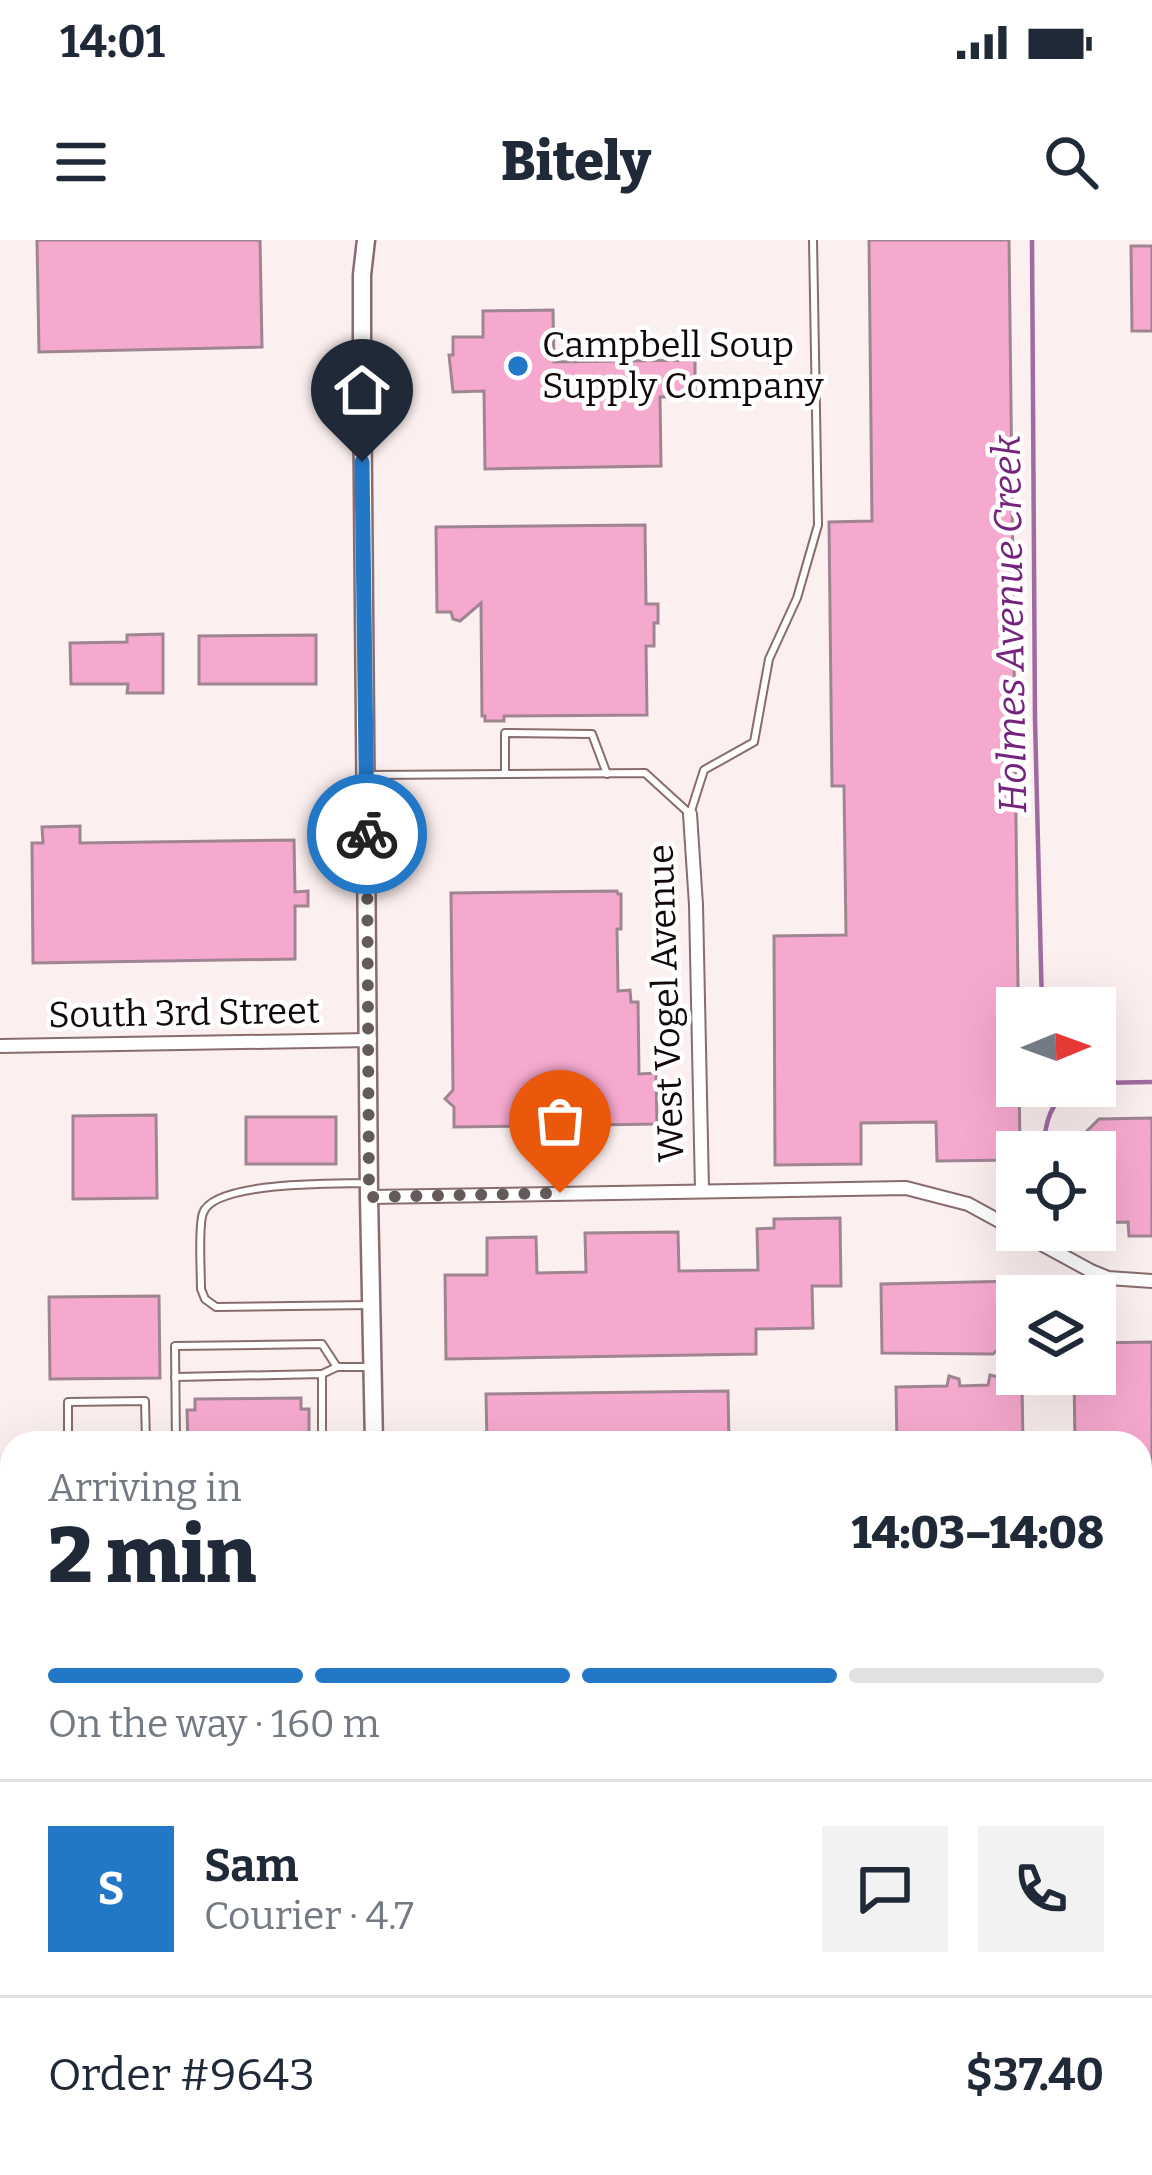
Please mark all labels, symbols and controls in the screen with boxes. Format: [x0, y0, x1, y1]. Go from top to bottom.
text: 14:01 [60, 15, 165, 69]
icon: menu [48, 129, 114, 195]
icon: search [1038, 129, 1104, 195]
text: Bitely [501, 130, 651, 194]
place label: Campbell Soup Supply Company [542, 323, 824, 408]
pin [311, 339, 413, 462]
marker: Campbell Soup Supply Company [505, 353, 531, 379]
icon: home [329, 357, 395, 423]
water label: Holmes Avenue Creek [984, 433, 1036, 814]
courier [307, 774, 427, 894]
icon: bike [334, 801, 400, 867]
street label: West Vogel Avenue [638, 843, 694, 1163]
north arrow [996, 987, 1116, 1107]
map controls [996, 987, 1116, 1395]
street label: South 3rd Street [48, 989, 320, 1037]
pin [509, 1070, 611, 1193]
icon: bag [527, 1088, 593, 1154]
button: locate [996, 1131, 1116, 1251]
button: layers [996, 1275, 1116, 1395]
text: Arriving in [48, 1465, 242, 1511]
text: 14:03–14:08 [852, 1506, 1104, 1560]
text: 2 min [48, 1509, 257, 1603]
text: On the way · 160 m [48, 1701, 380, 1747]
button: chat [822, 1826, 948, 1952]
button: phone [978, 1826, 1104, 1952]
text: Sam [204, 1839, 298, 1893]
text: S [97, 1862, 125, 1916]
text: Courier · 4.7 [204, 1893, 414, 1939]
text: Order #9643 [48, 2048, 315, 2102]
text: $37.40 [965, 2048, 1104, 2102]

